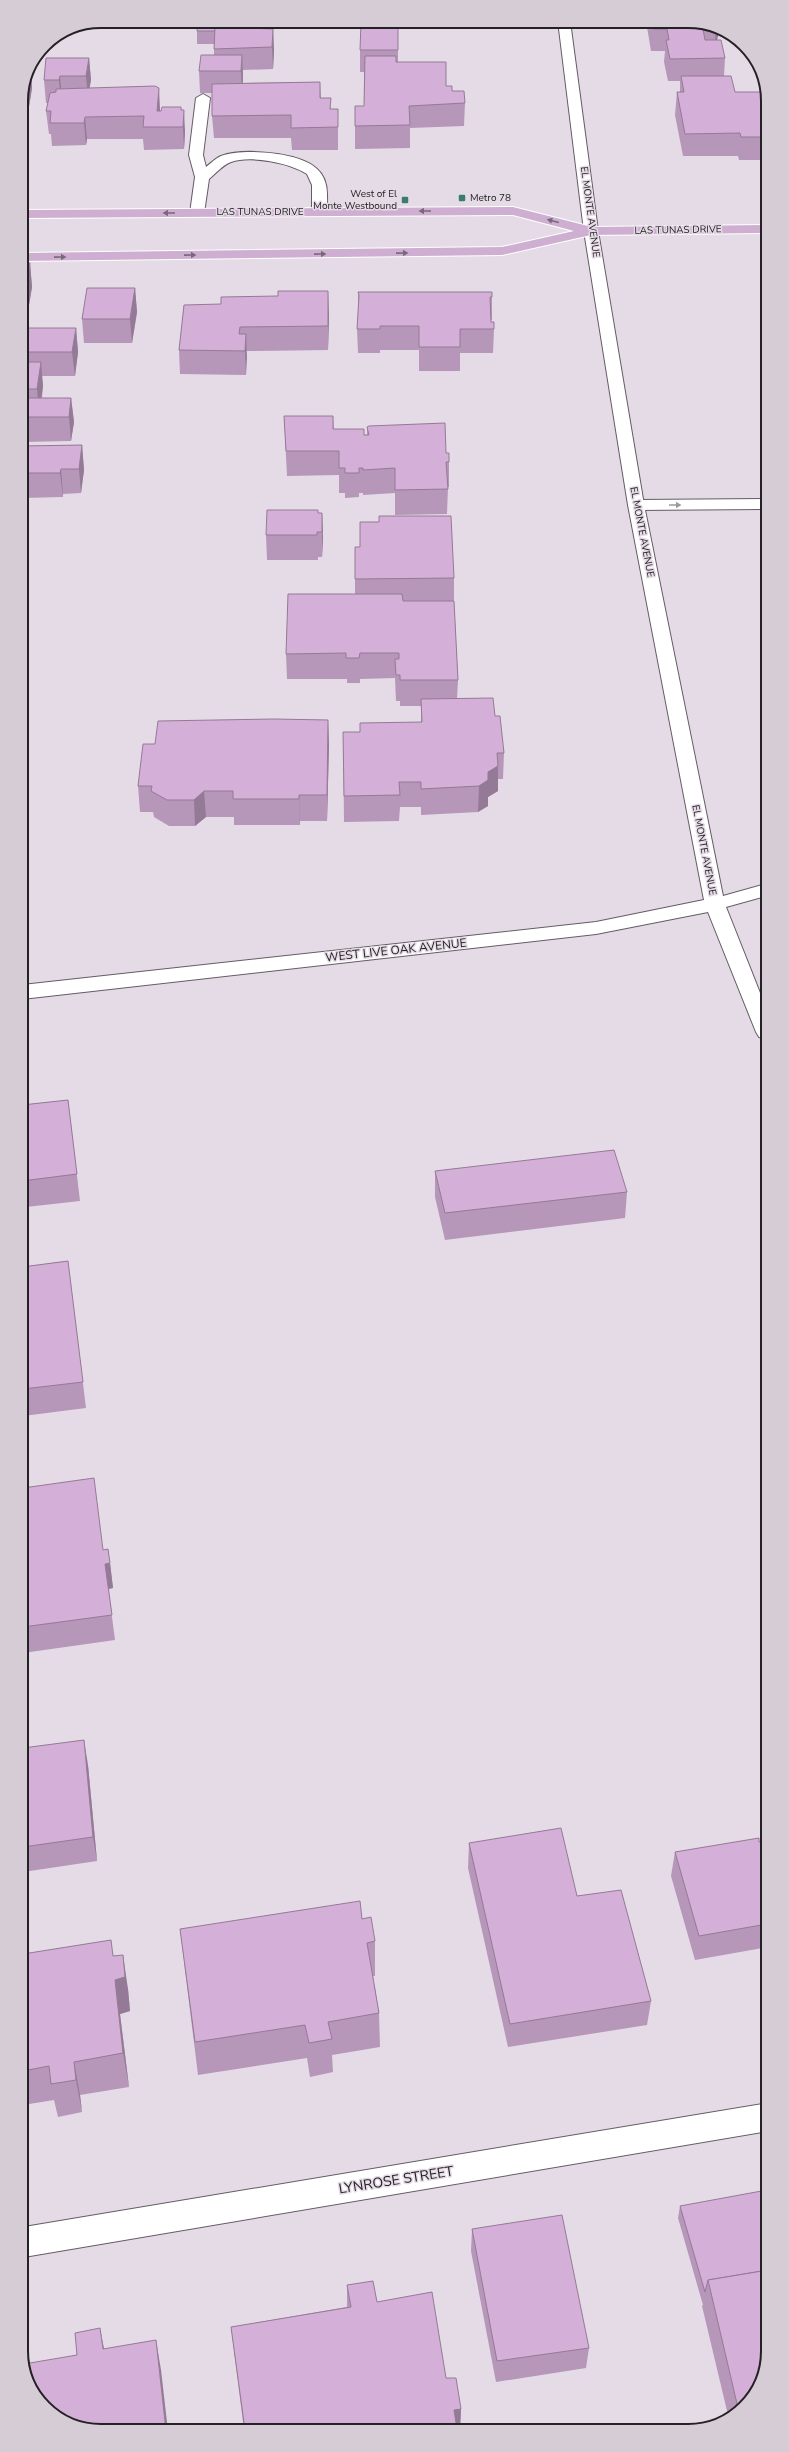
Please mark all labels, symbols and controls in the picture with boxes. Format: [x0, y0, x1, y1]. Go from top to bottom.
street label: EL MONTE AVENUE [577, 166, 603, 259]
place label: West of El Monte Westbound [313, 187, 397, 213]
place label: Metro 78 [470, 191, 511, 205]
marker: Metro 78 [457, 193, 467, 203]
marker: West of El Monte Westbound [400, 195, 410, 205]
street label: LAS TUNAS DRIVE [216, 205, 304, 219]
one-way arrow [418, 208, 431, 214]
one-way arrow [162, 210, 175, 216]
one-way arrow [547, 218, 559, 224]
street label: LAS TUNAS DRIVE [634, 222, 722, 238]
one-way arrow [396, 249, 408, 256]
one-way arrow [314, 251, 327, 257]
one-way arrow [184, 252, 197, 258]
one-way arrow [54, 254, 67, 260]
street label: EL MONTE AVENUE [626, 486, 658, 579]
one-way arrow [669, 502, 682, 508]
street label: EL MONTE AVENUE [688, 804, 720, 897]
street label: WEST LIVE OAK AVENUE [325, 935, 467, 965]
street label: LYNROSE STREET [337, 2161, 455, 2198]

